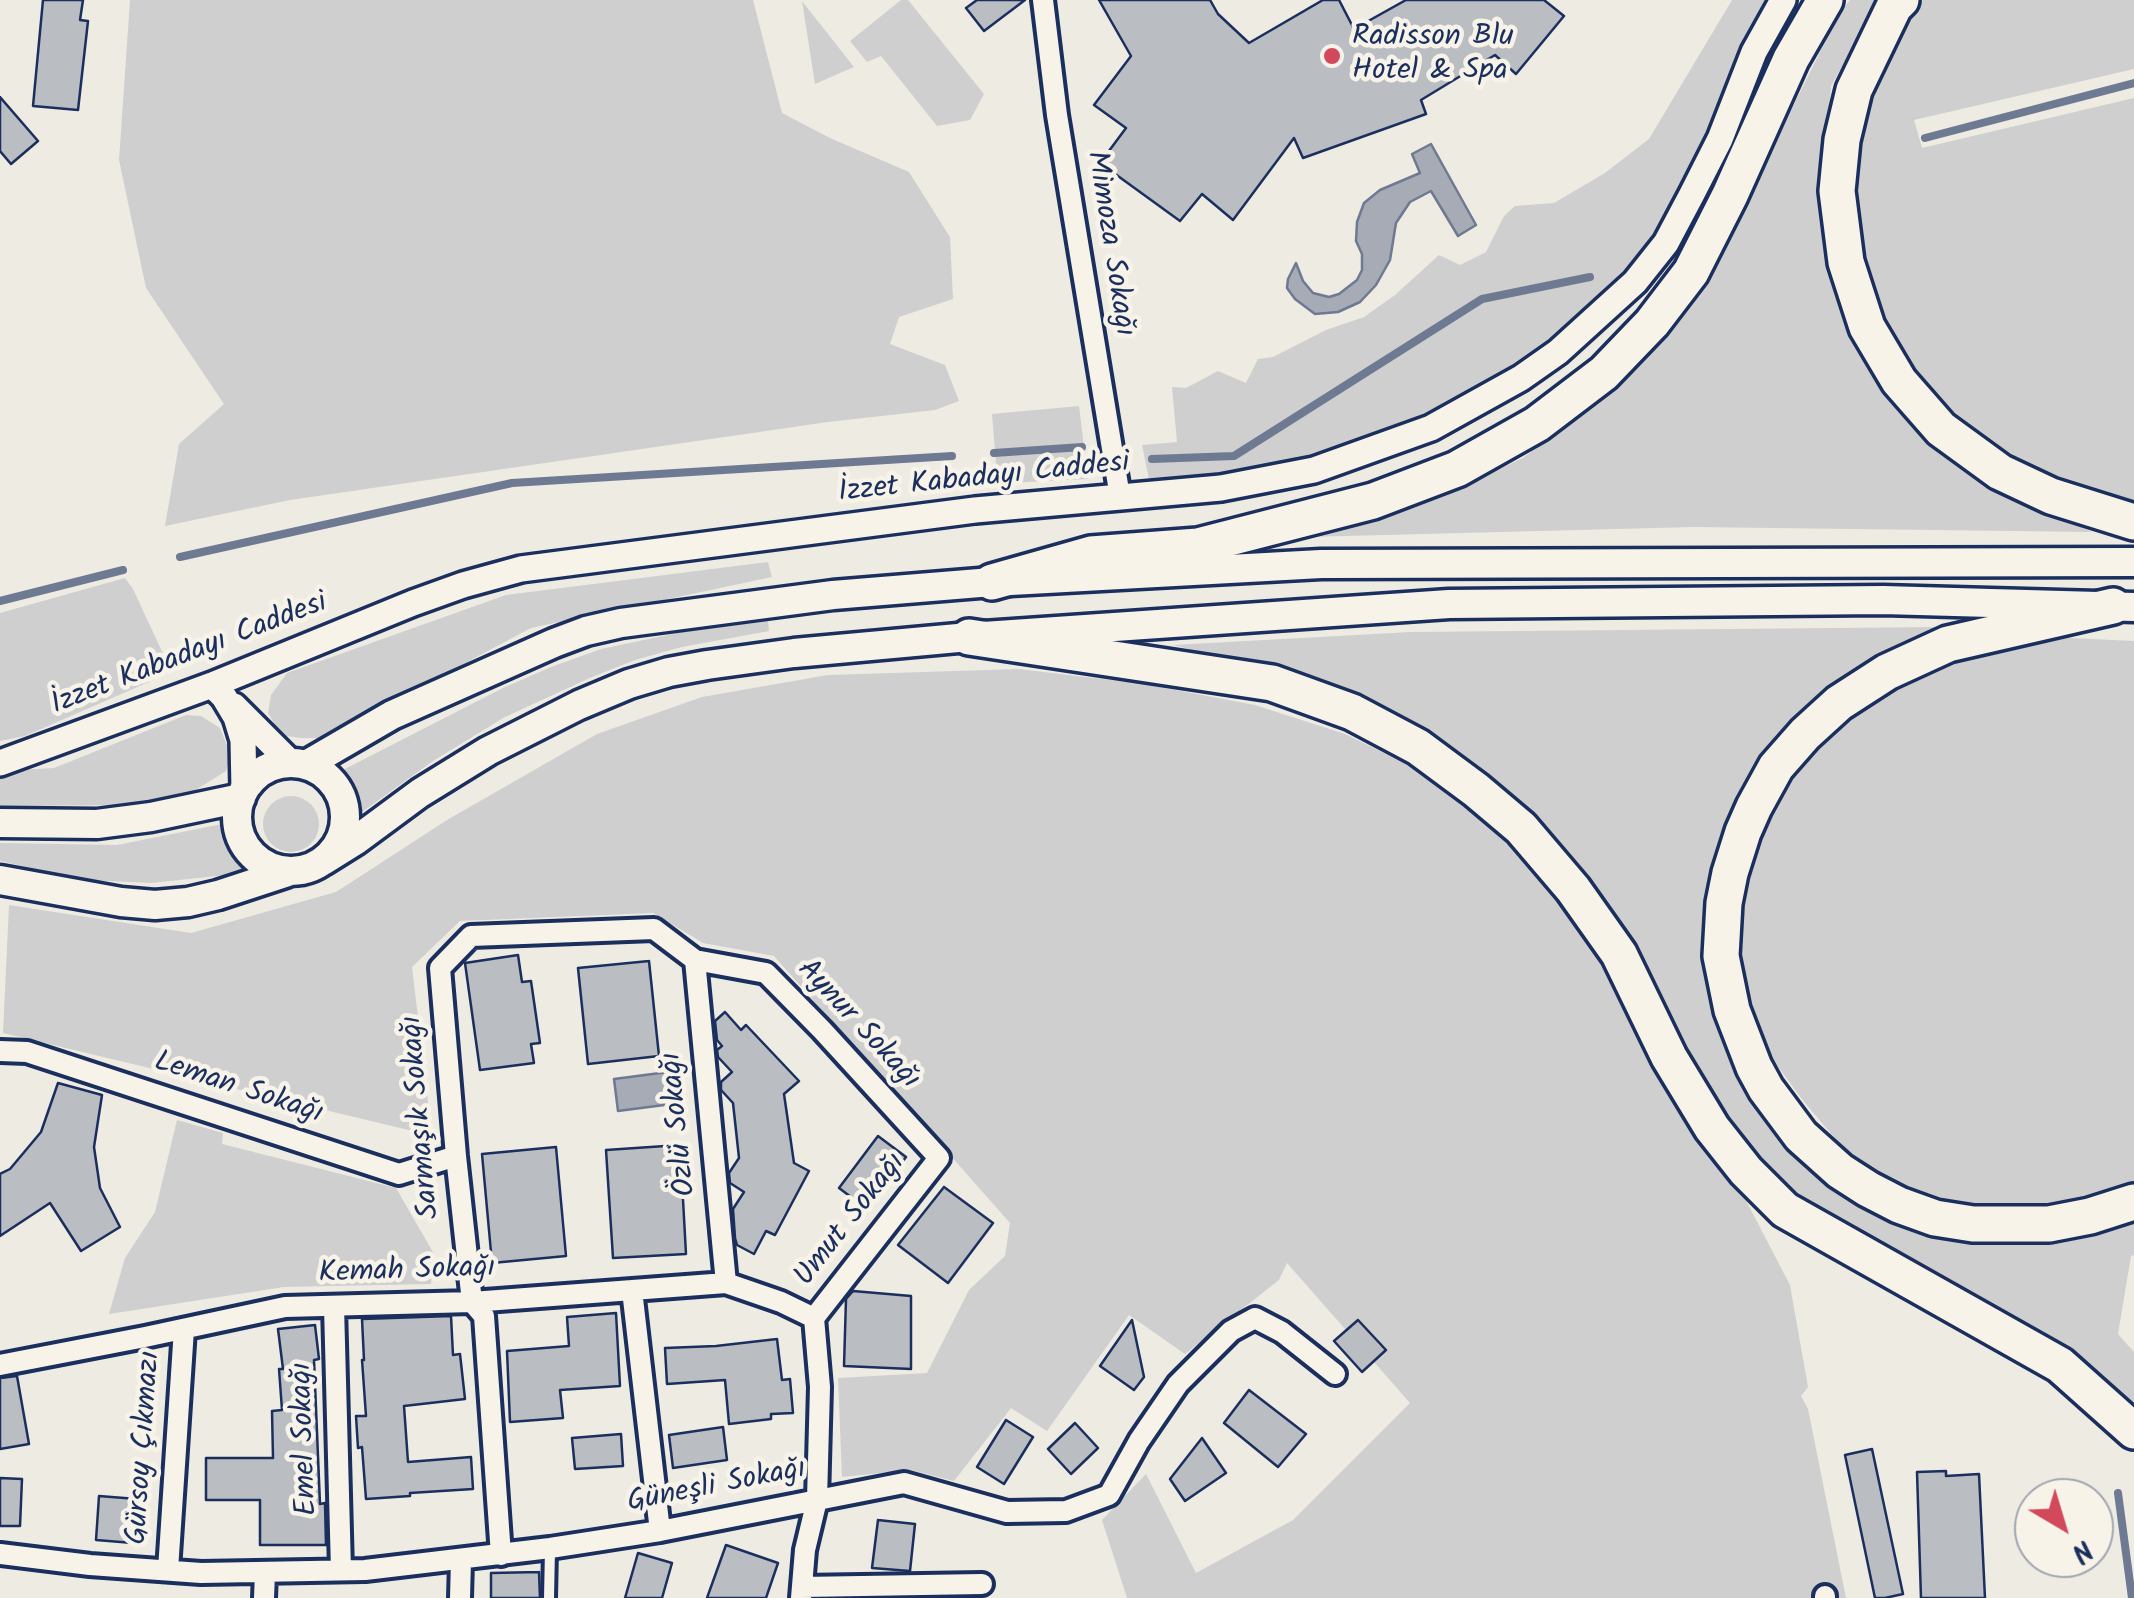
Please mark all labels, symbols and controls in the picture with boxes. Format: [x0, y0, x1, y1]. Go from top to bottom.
place label: Radisson Blu Hotel & Spa [1352, 21, 1514, 92]
marker: Radisson Blu Hotel & Spa [1321, 45, 1343, 67]
street label: Mimoza Sokağı [1076, 149, 1140, 339]
street label: İzzet Kabadayı Caddesi [837, 447, 1131, 513]
street label: İzzet Kabadayı Caddesi [47, 587, 333, 725]
street label: Aynur Sokağı [788, 954, 926, 1098]
street label: Sarmaşık Sokağı [396, 1014, 450, 1220]
street label: Leman Sokağı [149, 1046, 327, 1134]
street label: Özlü Sokağı [656, 1050, 706, 1198]
street label: Umut Sokağı [789, 1147, 915, 1295]
street label: Kemah Sokağı [318, 1252, 496, 1294]
street label: Gürsoy Çıkmazı [121, 1350, 171, 1546]
street label: Emel Sokağı [286, 1361, 328, 1517]
street label: Güneşli Sokağı [625, 1453, 809, 1523]
north arrow [2014, 1478, 2114, 1578]
text: N [2061, 1527, 2102, 1574]

